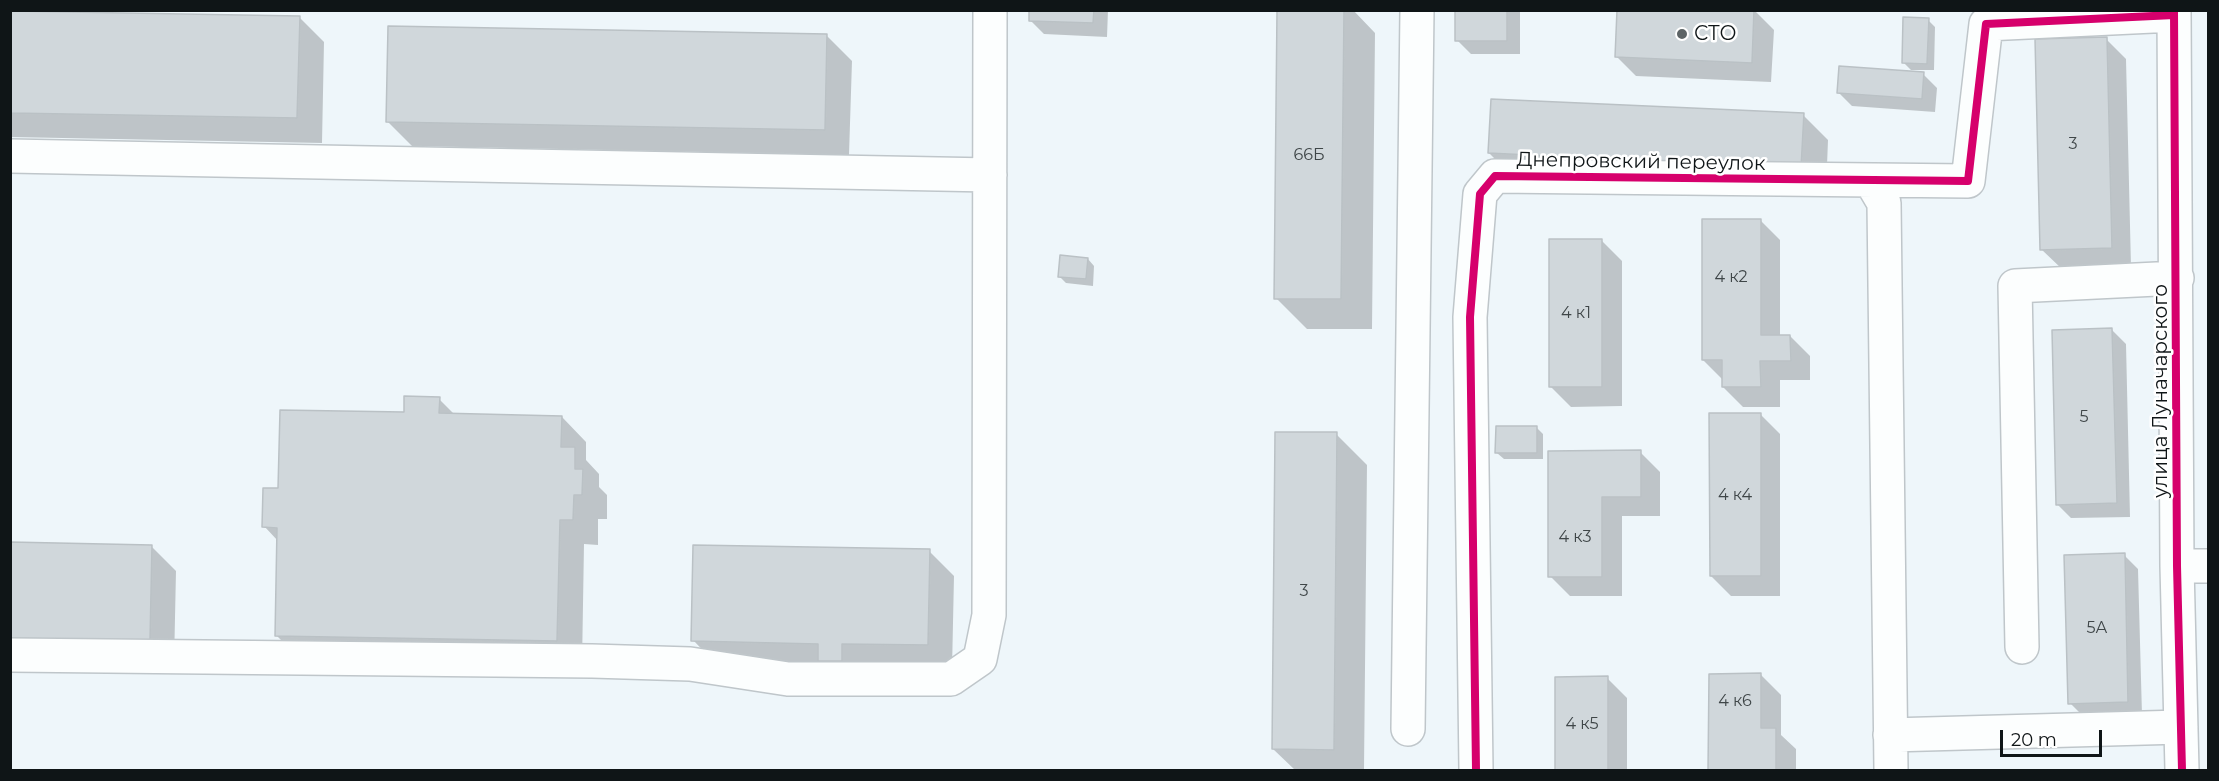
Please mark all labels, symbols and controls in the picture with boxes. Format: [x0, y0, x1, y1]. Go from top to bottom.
place label: СТО [1694, 22, 1737, 46]
marker: СТО [1675, 27, 1689, 41]
house number: 3 [2068, 134, 2078, 154]
house number: 66Б [1293, 145, 1325, 165]
street label: Днепровский переулок [1516, 148, 1766, 176]
house number: 4 к2 [1714, 267, 1748, 287]
street label: улица Луначарского [2149, 284, 2173, 498]
house number: 4 к1 [1561, 303, 1591, 323]
house number: 5 [2079, 407, 2089, 427]
house number: 4 к4 [1718, 485, 1752, 505]
house number: 4 к3 [1558, 527, 1592, 547]
house number: 3 [1299, 581, 1309, 601]
house number: 5А [2087, 618, 2107, 638]
house number: 4 к6 [1718, 691, 1752, 711]
house number: 4 к5 [1565, 714, 1599, 734]
scale bar [2003, 718, 2105, 756]
text: 20 m [2011, 729, 2057, 751]

